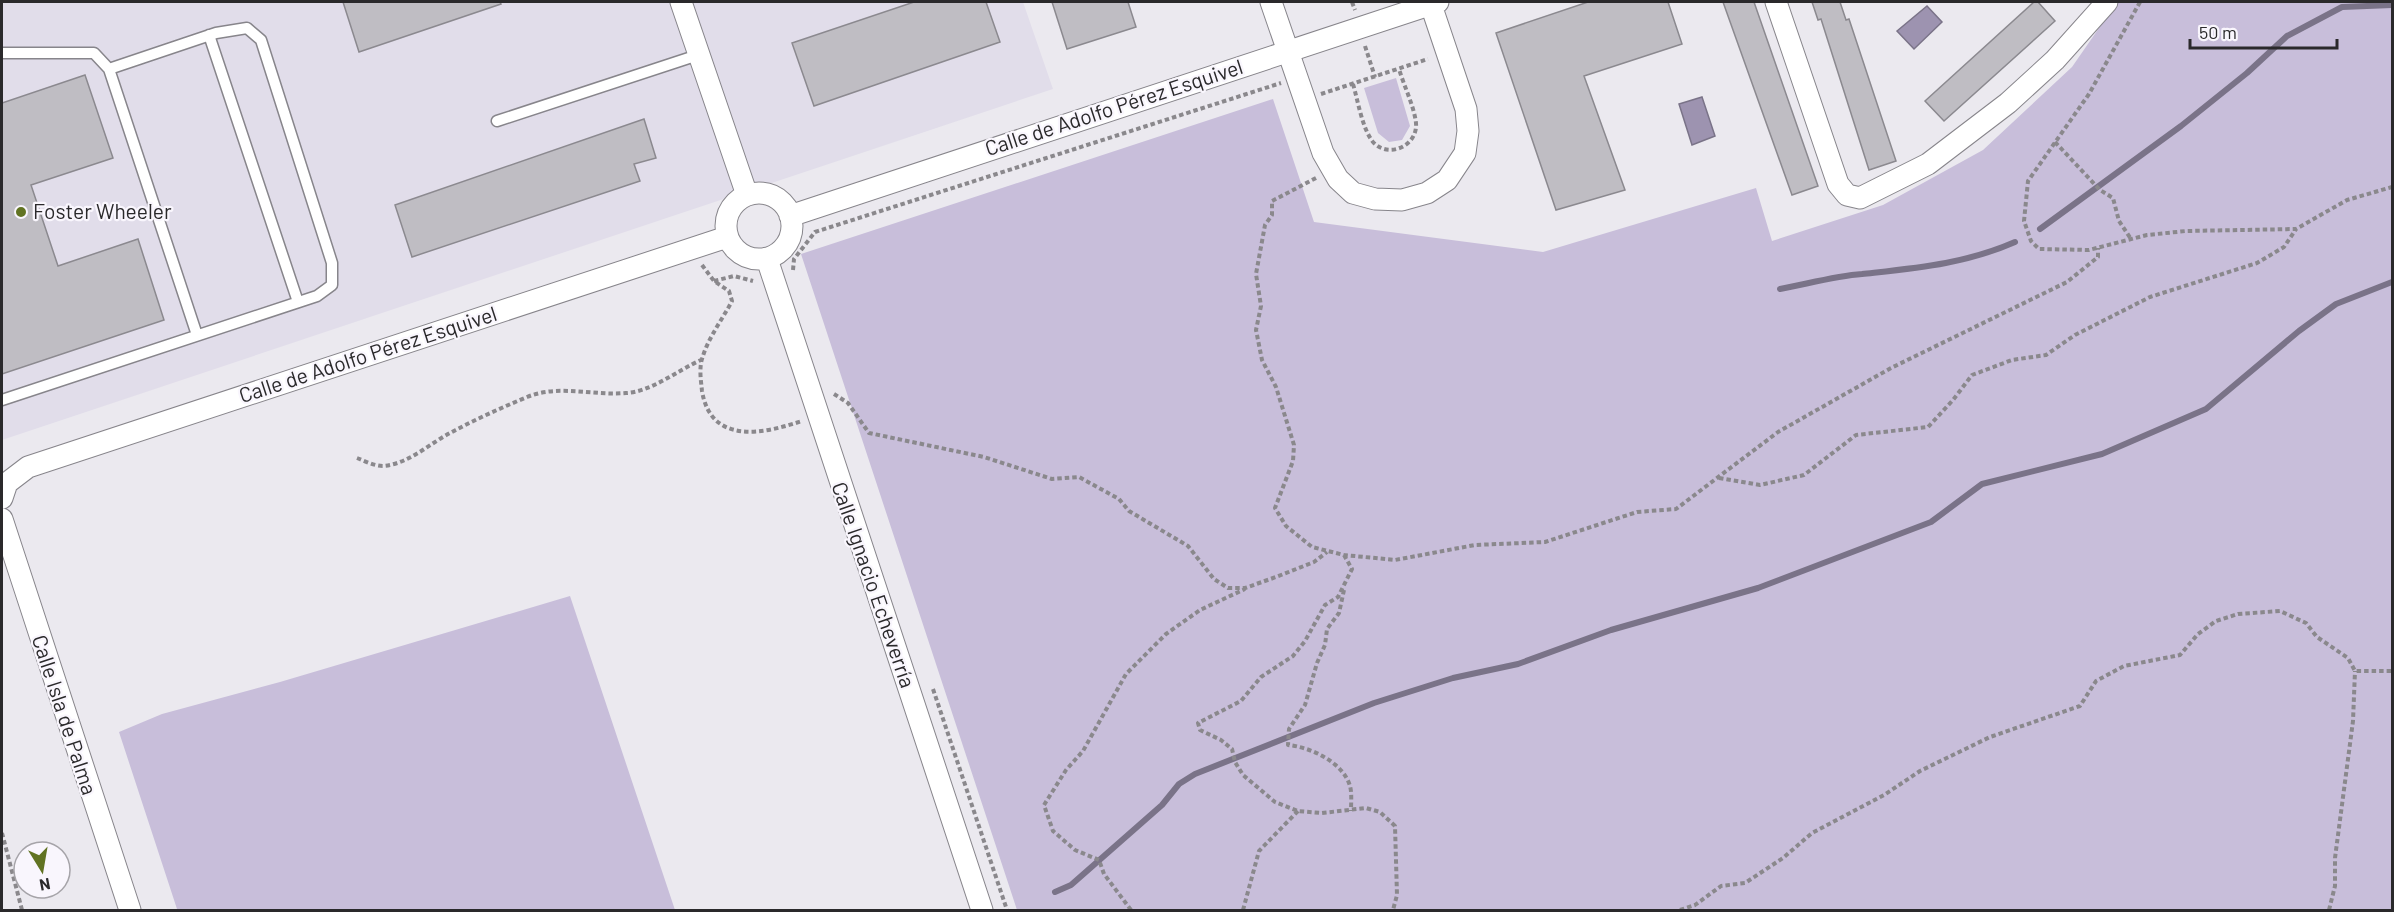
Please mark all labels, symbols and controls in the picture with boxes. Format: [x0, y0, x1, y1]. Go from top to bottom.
scale bar [2190, 12, 2337, 50]
text: 50 m [2199, 21, 2237, 43]
street label: Calle de Adolfo Pérez Esquivel [981, 53, 1246, 160]
place label: Foster Wheeler [33, 198, 172, 223]
marker: Foster Wheeler [14, 205, 28, 219]
street label: Calle de Adolfo Pérez Esquivel [235, 300, 500, 407]
street label: Calle Ignacio Echeverría [827, 478, 921, 691]
street label: Calle Isla de Palma [28, 631, 103, 798]
north arrow [12, 840, 72, 900]
text: N [38, 875, 52, 896]

